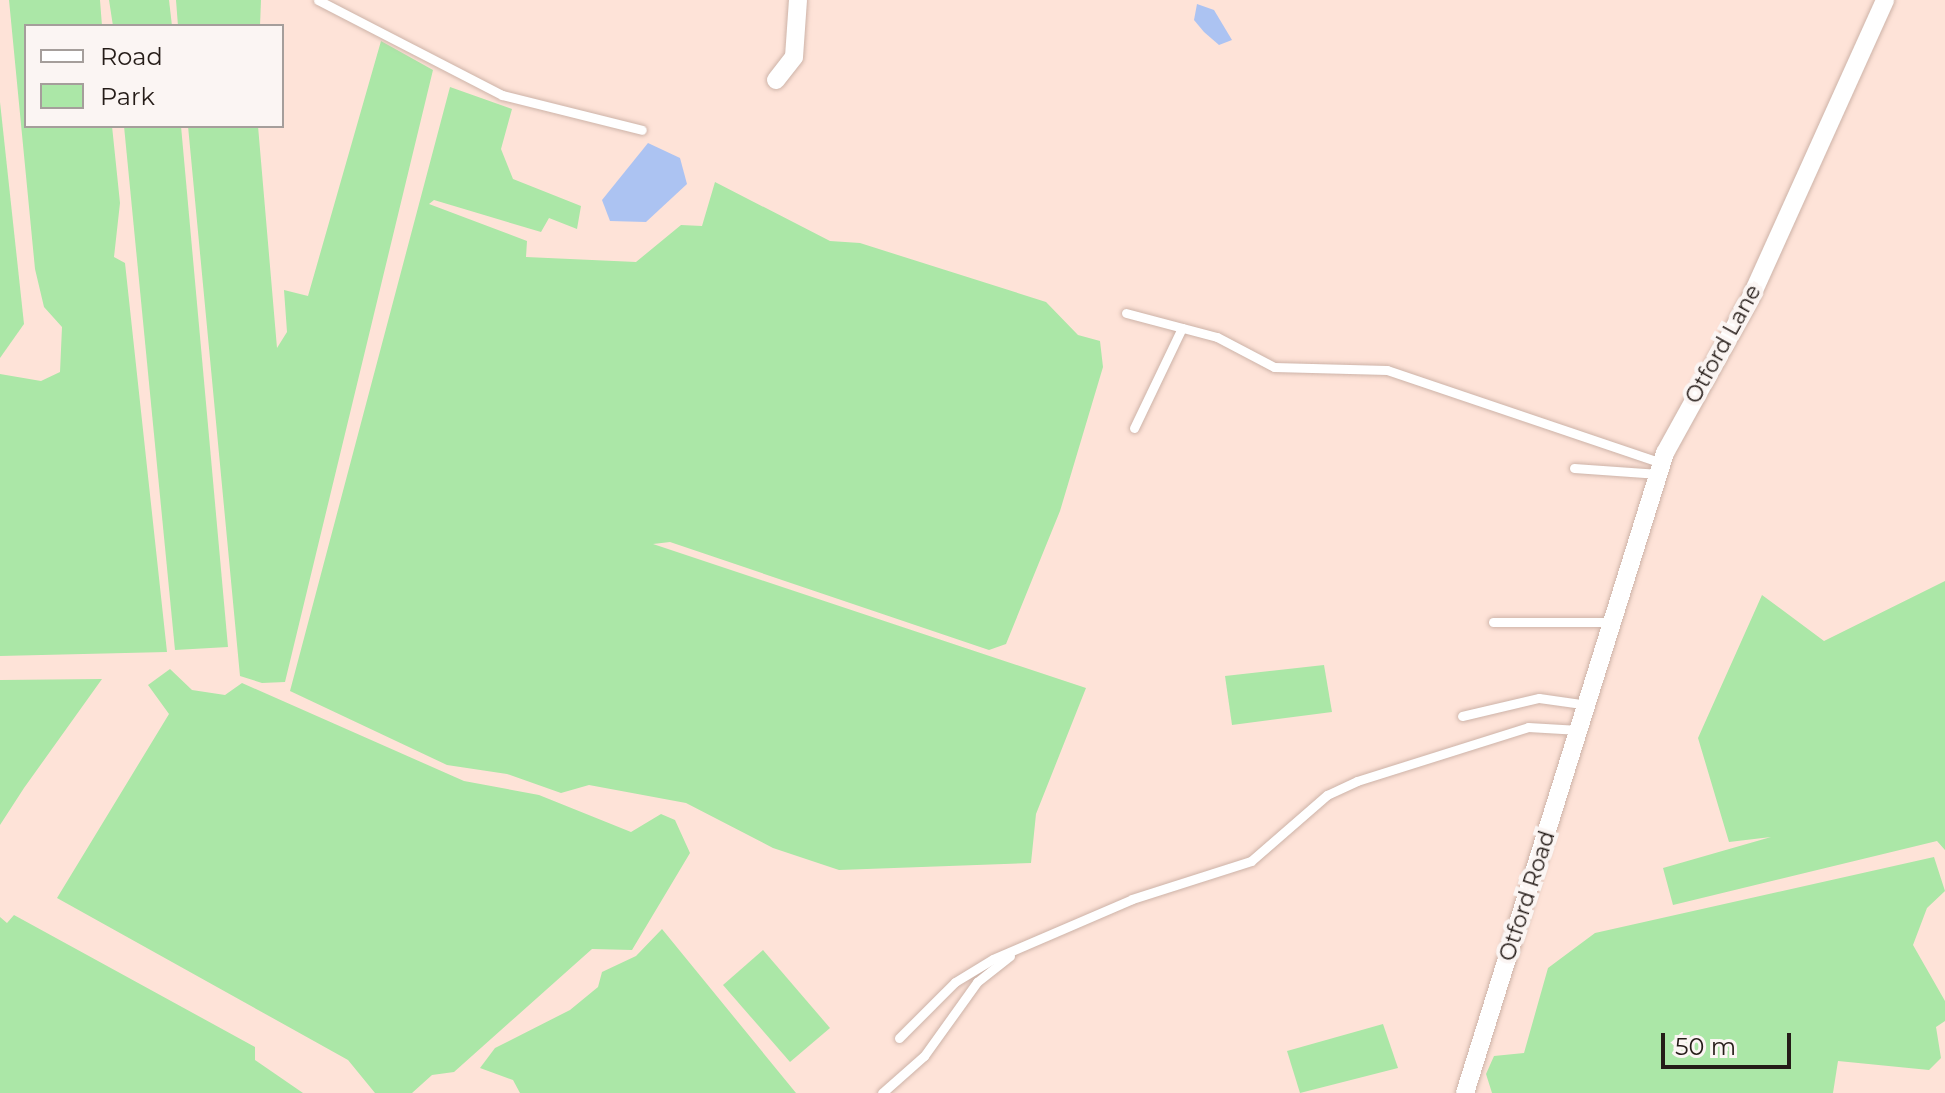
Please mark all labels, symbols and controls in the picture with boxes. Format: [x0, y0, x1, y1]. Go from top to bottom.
legend [24, 24, 284, 128]
text: Road [100, 42, 163, 71]
text: Park [100, 82, 155, 111]
street label: Otford Lane [1679, 280, 1767, 408]
street label: Otford Road [1494, 828, 1560, 964]
scale bar [1665, 1017, 1795, 1067]
text: 50 m [1675, 1032, 1736, 1061]

